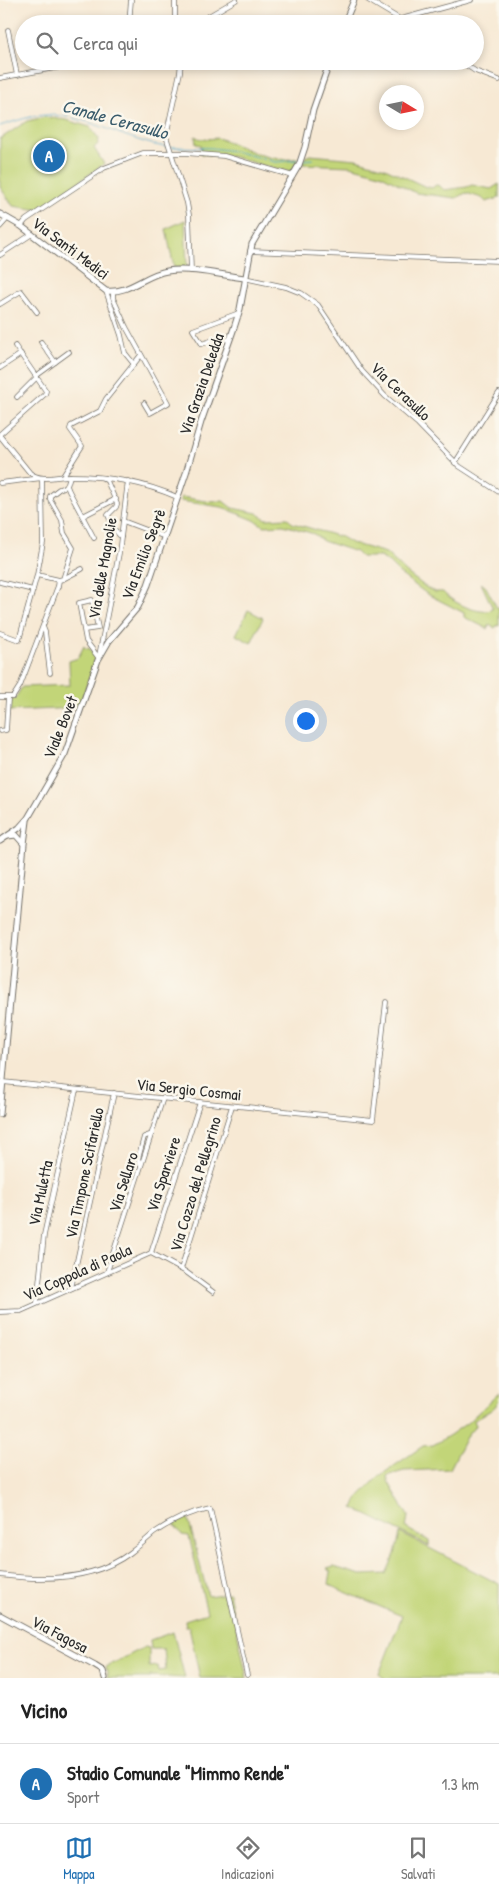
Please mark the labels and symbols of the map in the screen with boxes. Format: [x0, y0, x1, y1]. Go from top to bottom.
north arrow [379, 85, 424, 130]
water label: Canale Cerasullo [59, 93, 172, 146]
pin: A [33, 137, 65, 175]
street label: Via Santi Medici [28, 212, 114, 284]
street label: Via Grazia Deledda [173, 330, 229, 438]
street label: Via Cerasullo [366, 357, 436, 426]
street label: Via Emilio Segrè [116, 505, 171, 602]
street label: Via delle Magnolie [82, 515, 122, 621]
street label: Viale Bovet [37, 692, 83, 762]
your location [293, 708, 319, 734]
street label: Via Sergio Cosmai [135, 1073, 243, 1105]
street label: Via Timpone Scifariello [59, 1105, 109, 1241]
street label: Via Cozzo del Pellegrino [164, 1113, 226, 1254]
street label: Via Sparviere [140, 1133, 186, 1215]
street label: Via Sellaro [103, 1149, 143, 1215]
street label: Via Muletta [22, 1158, 58, 1228]
street label: Via Coppola di Paola [19, 1238, 135, 1306]
street label: Via Fagosa [28, 1610, 92, 1658]

